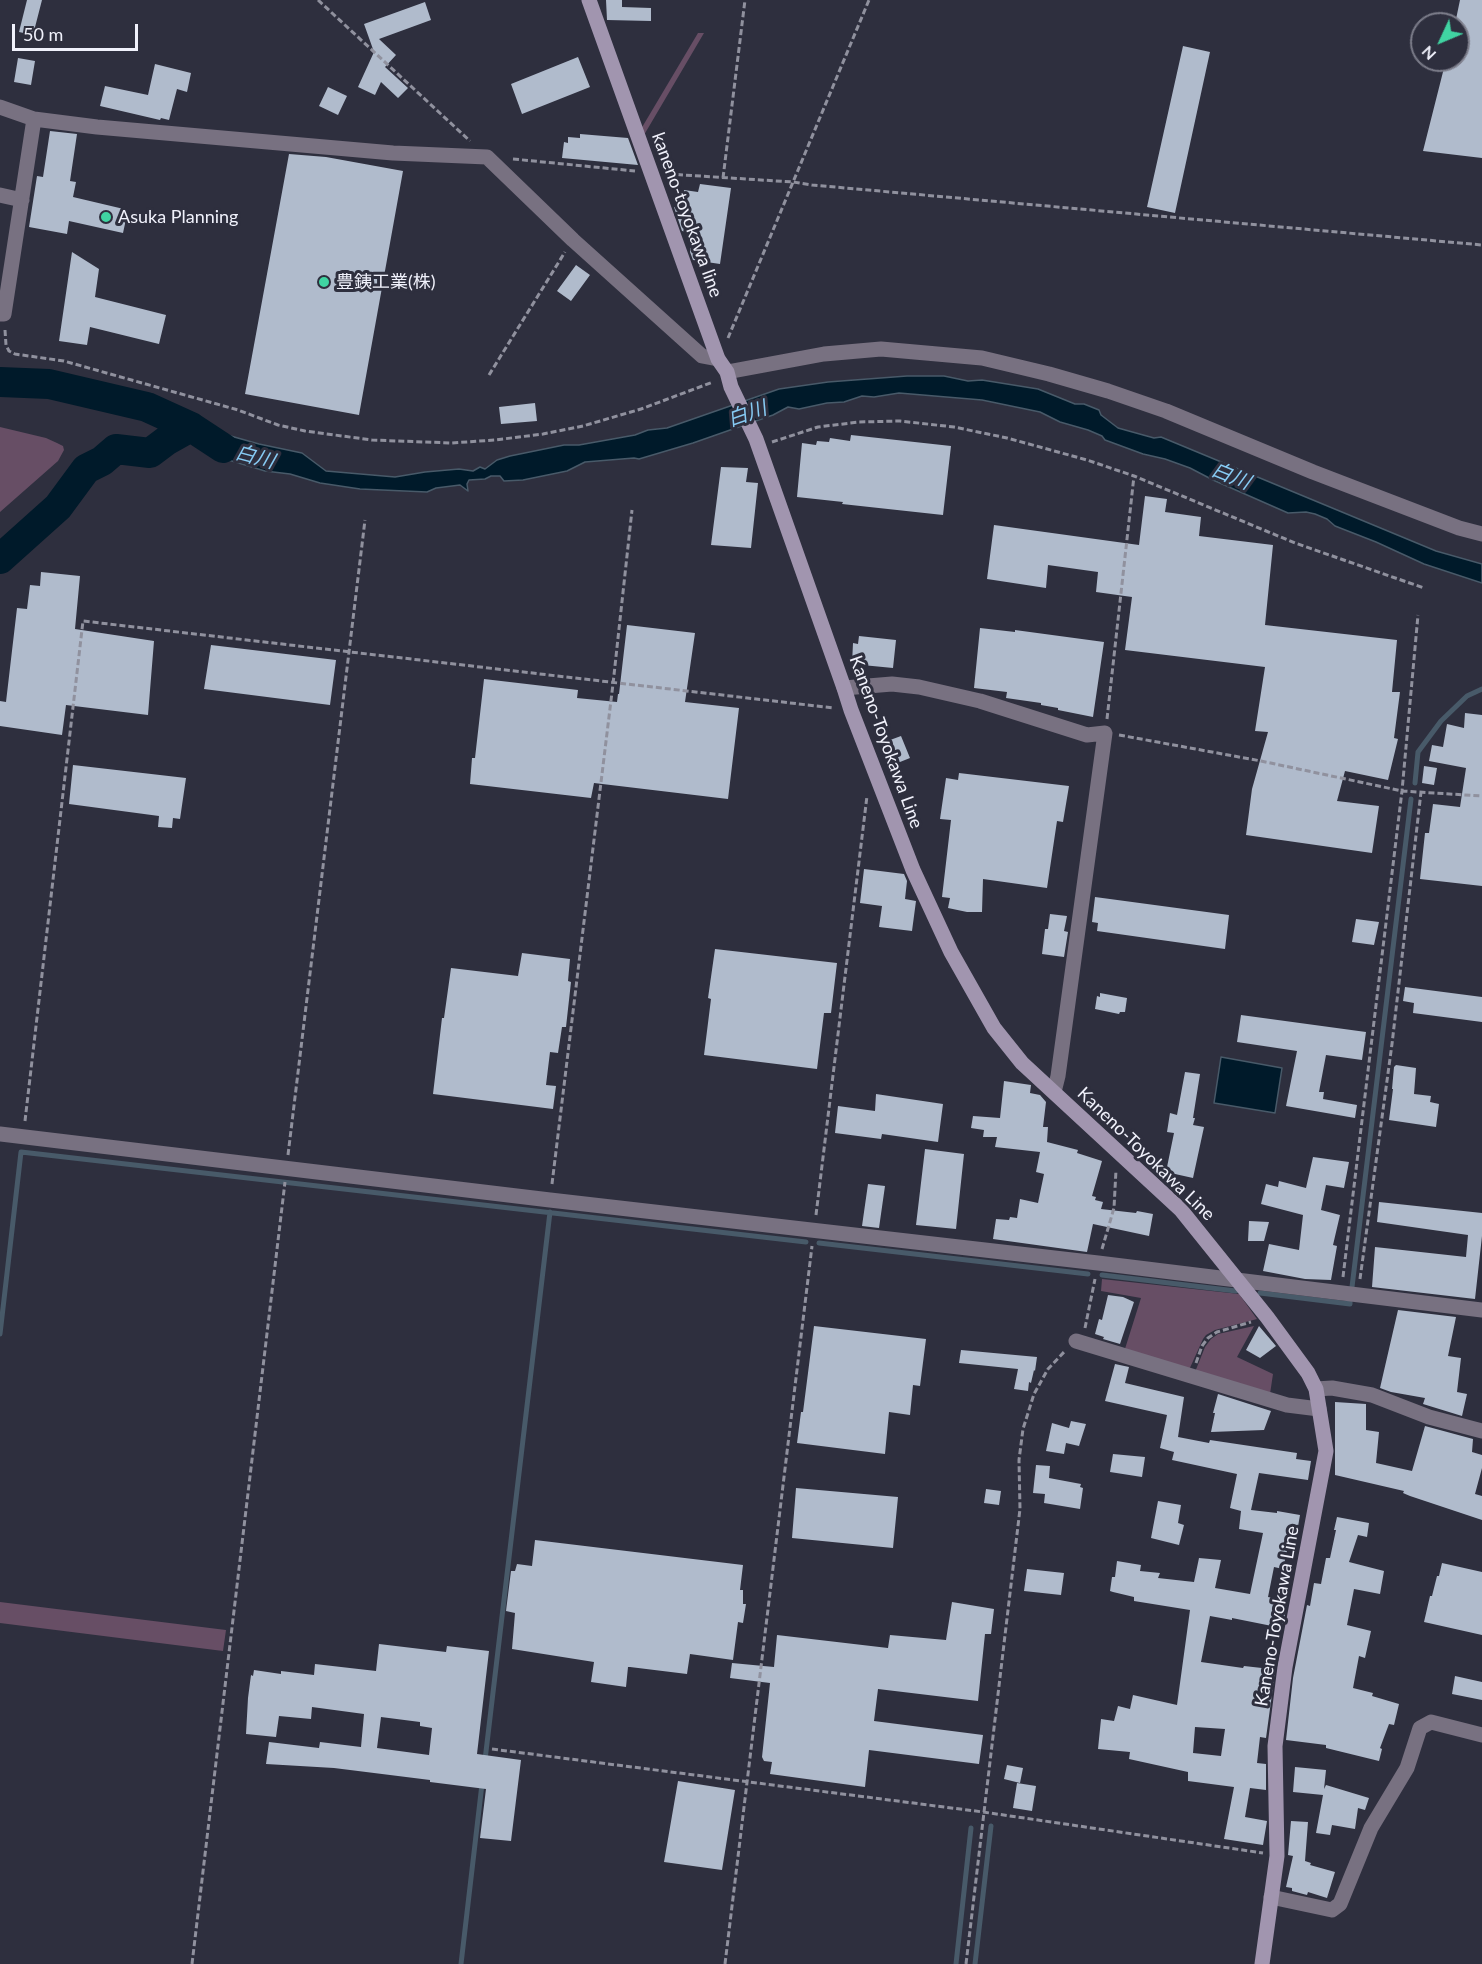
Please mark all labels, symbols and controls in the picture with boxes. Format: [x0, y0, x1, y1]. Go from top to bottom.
scale bar [15, 12, 141, 50]
north arrow [1410, 12, 1470, 72]
text: 50 m [23, 23, 63, 45]
text: N [1417, 42, 1439, 65]
street label: kaneno-toyokawa line [647, 130, 727, 300]
place label: Asuka Planning [118, 206, 238, 228]
marker: Asuka Planning [99, 210, 113, 224]
place label: 豊銕工業(株) [336, 271, 436, 293]
marker: 豊銕工業(株) [317, 275, 331, 289]
water label: 白川 [724, 396, 770, 432]
water label: 白川 [233, 440, 277, 474]
water label: 白川 [1208, 457, 1254, 495]
street label: Kaneno-Toyokawa Line [845, 653, 927, 831]
street label: Kaneno-Toyokawa Line [1073, 1083, 1219, 1225]
street label: Kaneno-Toyokawa Line [1251, 1524, 1303, 1708]

